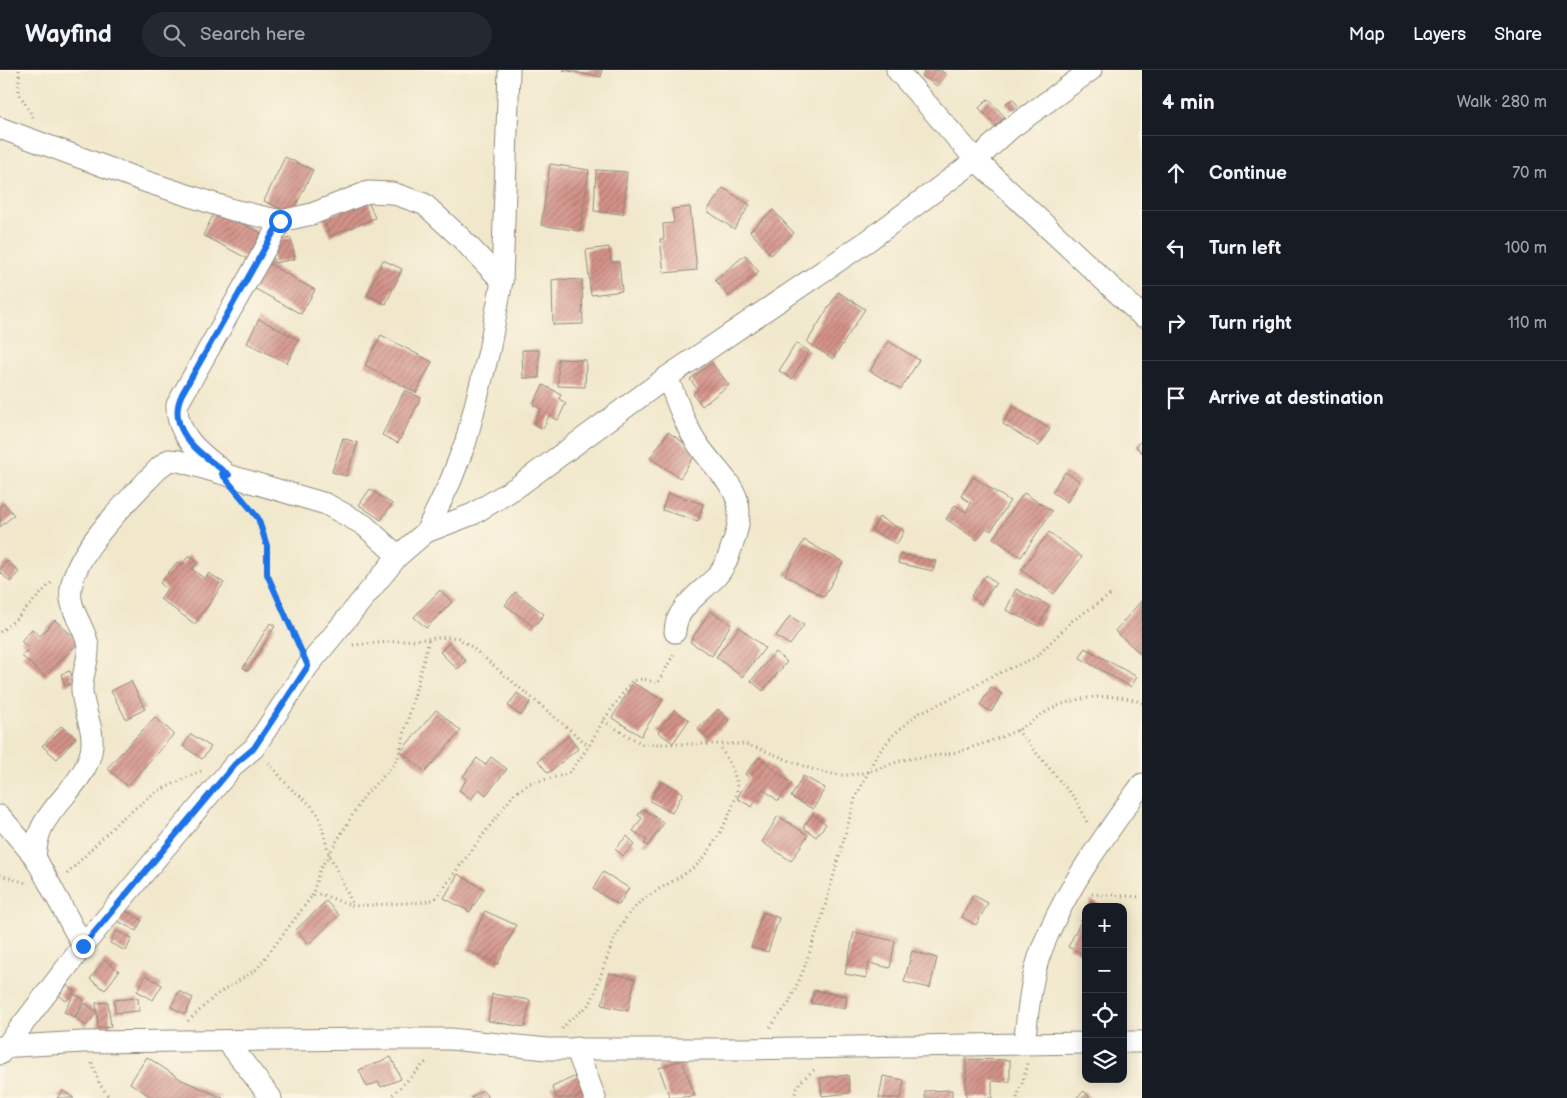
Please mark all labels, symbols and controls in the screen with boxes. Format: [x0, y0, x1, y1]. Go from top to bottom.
search box [142, 12, 492, 57]
text: Wayfind [25, 20, 112, 49]
icon: search [160, 21, 188, 49]
text: Search here [200, 23, 305, 46]
text: Map [1349, 24, 1385, 45]
text: Layers [1413, 24, 1466, 45]
text: Share [1494, 24, 1542, 45]
text: 4 min [1162, 90, 1215, 115]
text: Walk · 280 m [1457, 93, 1547, 112]
icon: ahead [1162, 159, 1190, 187]
text: Continue [1209, 162, 1287, 185]
text: 70 m [1512, 164, 1547, 183]
route start [269, 210, 292, 233]
icon: left [1162, 234, 1190, 262]
text: Turn left [1209, 237, 1281, 260]
text: 100 m [1504, 239, 1547, 258]
icon: right [1162, 309, 1190, 337]
text: Turn right [1209, 312, 1292, 335]
text: 110 m [1508, 314, 1547, 333]
icon: arrive [1162, 384, 1190, 412]
text: Arrive at destination [1209, 387, 1384, 410]
map controls [1082, 903, 1127, 1083]
button: + [1082, 903, 1127, 948]
route end [72, 935, 95, 958]
button: − [1082, 948, 1127, 993]
button: locate [1082, 993, 1127, 1038]
button: layers [1082, 1038, 1127, 1083]

